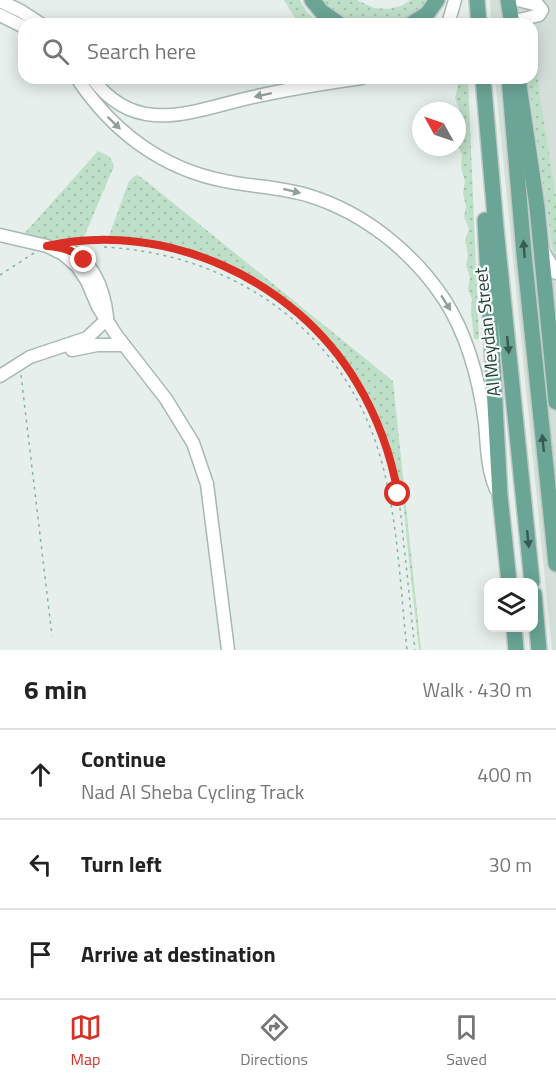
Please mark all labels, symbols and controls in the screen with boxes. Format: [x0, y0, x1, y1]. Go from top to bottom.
search box [18, 18, 538, 84]
text: Search here [87, 34, 196, 68]
icon: search [39, 35, 72, 68]
one-way arrow [254, 91, 273, 100]
north arrow [412, 102, 466, 156]
one-way arrow [106, 116, 120, 130]
one-way arrow [283, 187, 301, 197]
one-way arrow [519, 240, 529, 259]
route end [70, 246, 96, 272]
street label: Al Meydan Street [467, 265, 507, 398]
one-way arrow [440, 295, 451, 311]
one-way arrow [503, 336, 513, 355]
one-way arrow [538, 434, 548, 453]
route start [384, 480, 410, 506]
one-way arrow [523, 530, 533, 549]
map controls [484, 578, 538, 632]
button: layers [484, 578, 538, 632]
text: 6 min [24, 670, 87, 709]
text: Walk · 430 m [423, 674, 532, 705]
text: Continue [81, 742, 166, 776]
icon: ahead [24, 758, 57, 791]
text: 400 m [477, 759, 532, 790]
text: Nad Al Sheba Cycling Track [81, 776, 304, 807]
text: Turn left [81, 847, 162, 881]
icon: left [24, 848, 57, 881]
text: 30 m [488, 849, 532, 880]
text: Arrive at destination [81, 937, 276, 971]
icon: arrive [24, 938, 57, 971]
tab: Map [69, 1011, 102, 1071]
tab: Directions [240, 1011, 308, 1071]
tab: Saved [446, 1011, 487, 1071]

